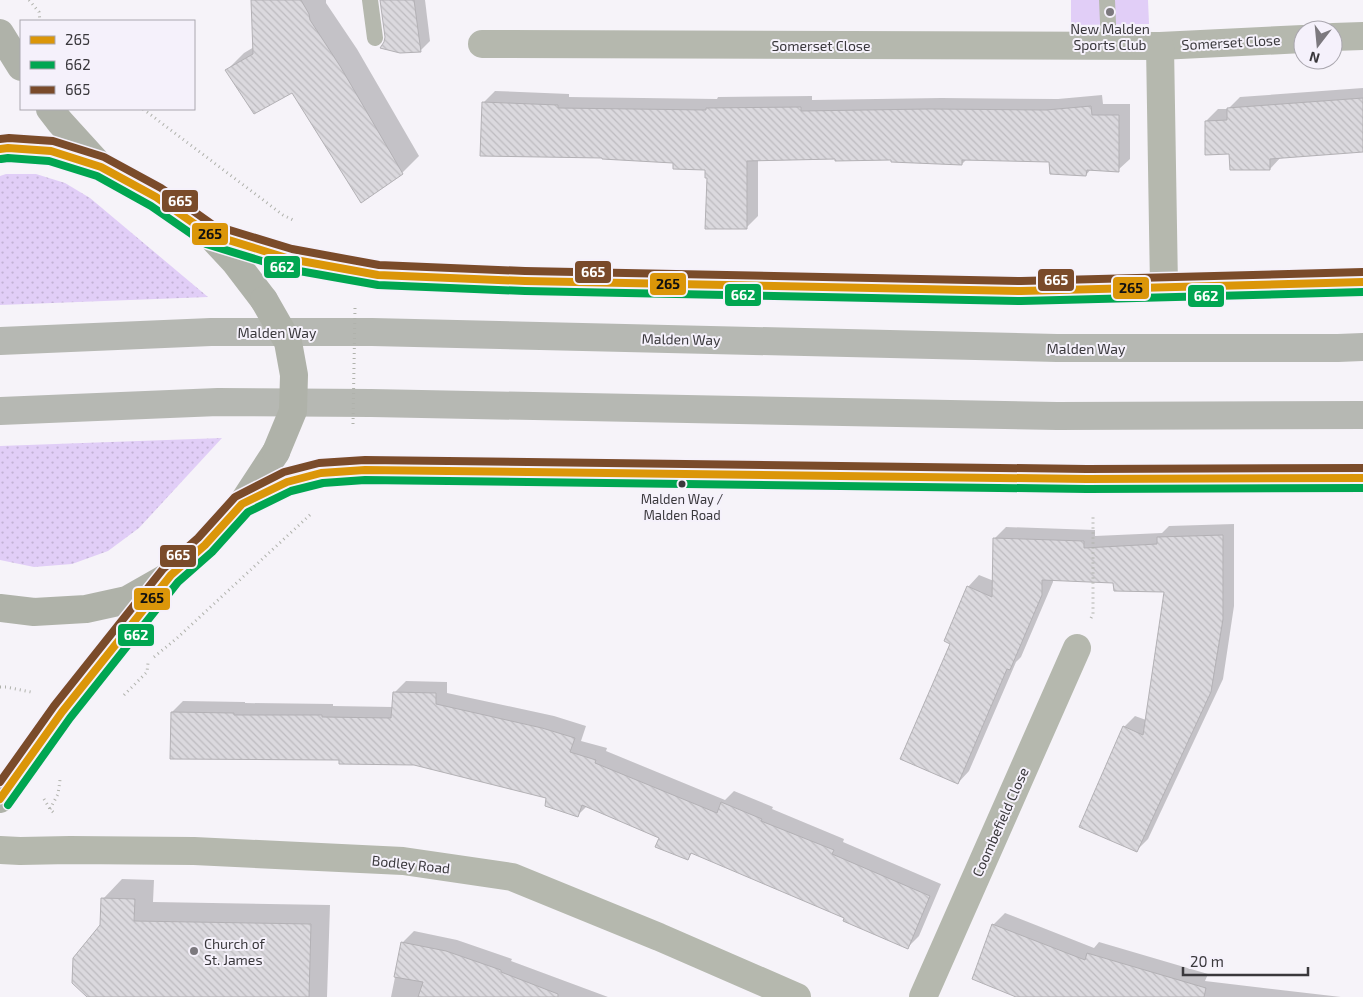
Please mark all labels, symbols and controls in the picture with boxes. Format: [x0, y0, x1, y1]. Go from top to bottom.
marker: New Malden Sports Club [1104, 6, 1116, 18]
legend [20, 20, 195, 110]
place label: New Malden Sports Club [1070, 20, 1150, 53]
north arrow [1293, 20, 1343, 70]
text: 265 [65, 30, 90, 48]
street label: Somerset Close [1181, 31, 1281, 53]
street label: Somerset Close [771, 37, 871, 54]
text: N [1307, 48, 1321, 68]
text: 662 [65, 55, 91, 73]
text: 665 [65, 80, 90, 98]
line badge: 665 [161, 189, 199, 213]
text: 665 [168, 192, 192, 209]
line badge: 265 [191, 222, 229, 246]
text: 265 [198, 225, 222, 242]
line badge: 662 [263, 255, 301, 279]
text: 662 [270, 258, 294, 275]
line badge: 665 [574, 260, 612, 284]
text: 665 [581, 263, 605, 280]
line badge: 665 [1037, 268, 1075, 292]
text: 665 [1044, 271, 1068, 288]
line badge: 265 [649, 272, 687, 296]
text: 265 [656, 275, 680, 292]
line badge: 265 [1112, 276, 1150, 300]
text: 265 [1119, 279, 1143, 296]
line badge: 662 [724, 283, 762, 307]
line badge: 662 [1187, 284, 1225, 308]
text: 662 [731, 286, 755, 303]
text: 662 [1194, 287, 1218, 304]
street label: Malden Way [238, 324, 317, 341]
street label: Malden Way [641, 330, 721, 348]
street label: Malden Way [1047, 340, 1126, 357]
marker: Malden Way / Malden Road [677, 479, 687, 489]
place label: Malden Way / Malden Road [641, 491, 724, 523]
line badge: 665 [159, 544, 197, 568]
text: 665 [166, 546, 190, 563]
line badge: 265 [133, 587, 171, 611]
text: 265 [140, 589, 164, 606]
line badge: 662 [117, 623, 155, 647]
text: 662 [124, 626, 148, 643]
street label: Coombefield Close [968, 765, 1032, 879]
street label: Bodley Road [371, 851, 451, 877]
place label: Church of St. James [204, 935, 266, 968]
scale bar [1183, 944, 1308, 976]
marker: Church of St. James [188, 945, 200, 957]
text: 20 m [1190, 952, 1224, 970]

